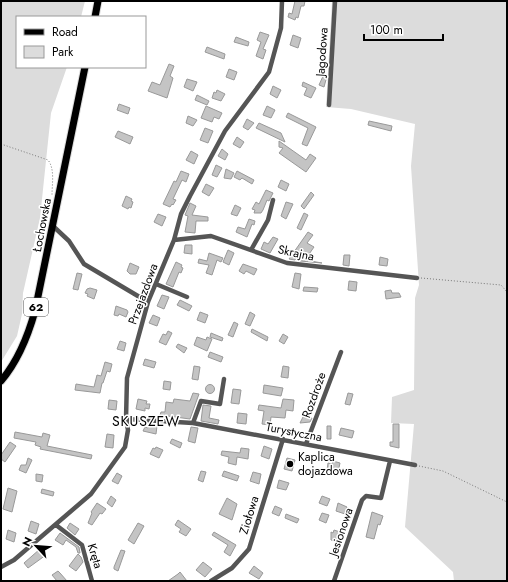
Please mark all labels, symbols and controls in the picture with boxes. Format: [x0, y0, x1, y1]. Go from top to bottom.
legend [16, 16, 146, 68]
scale bar [364, 16, 443, 42]
text: 100 m [370, 21, 403, 39]
text: Road [52, 23, 78, 41]
street label: Jagodowa [311, 27, 333, 79]
text: Park [52, 43, 74, 61]
street label: Łochowska [28, 196, 56, 254]
street label: Skrajna [276, 240, 316, 266]
street label: Przejazdowa [124, 261, 162, 327]
road number: 62 [24, 298, 48, 316]
street label: Rozdroże [297, 370, 331, 420]
district label: SKUSZEW [112, 411, 180, 431]
street label: Turystyczna [264, 418, 324, 446]
place label: Kaplica dojazdowa [298, 448, 353, 480]
marker: Kaplica dojazdowa [285, 459, 295, 469]
street label: Ziołowa [235, 493, 263, 536]
street label: Jesionowa [324, 505, 358, 561]
north arrow [16, 526, 56, 566]
text: N [18, 534, 36, 549]
street label: Kręta [83, 541, 107, 571]

